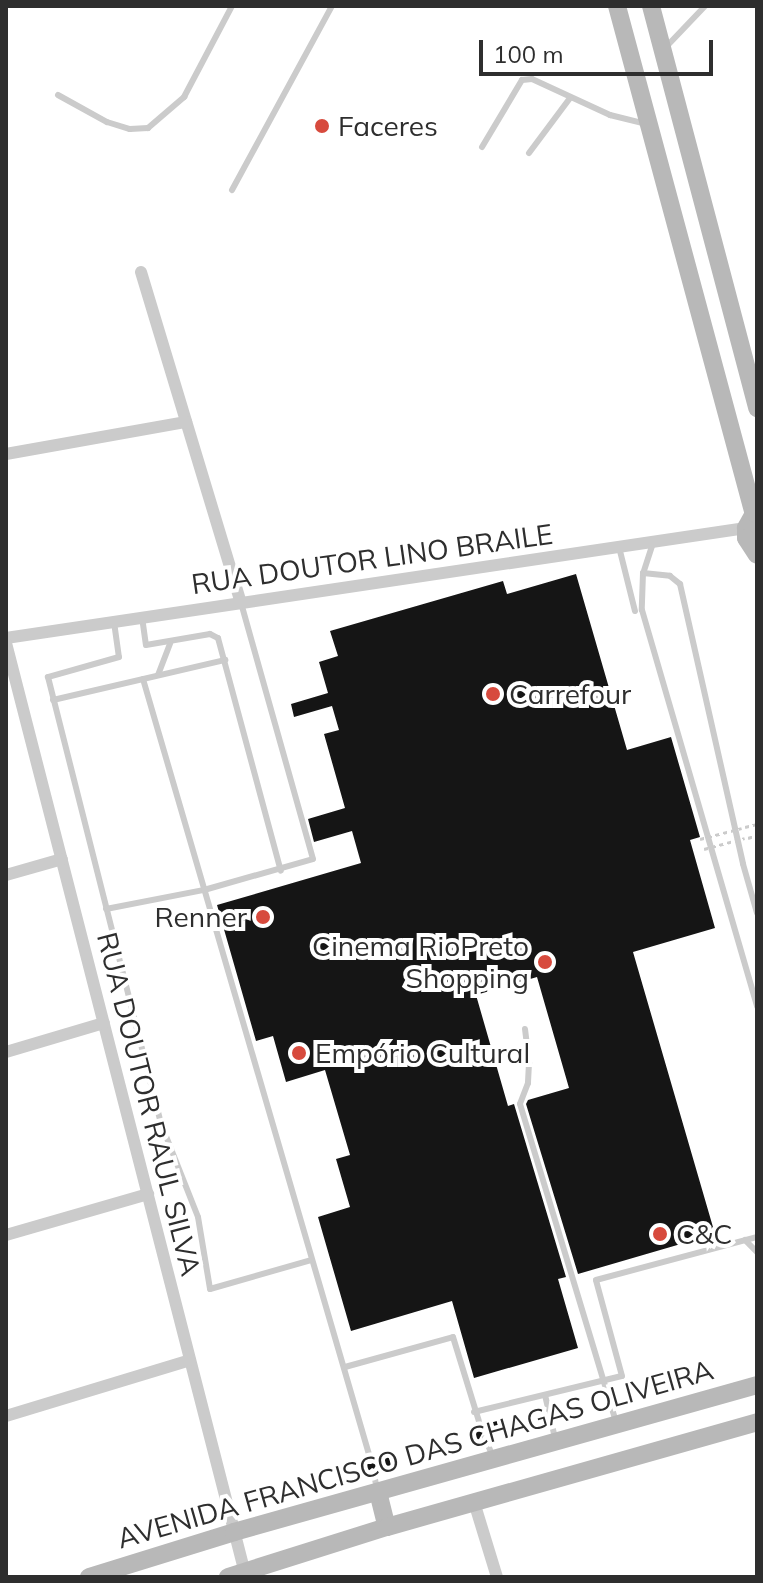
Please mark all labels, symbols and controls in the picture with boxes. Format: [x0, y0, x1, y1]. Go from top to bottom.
scale bar [483, 24, 717, 74]
text: 100 m [493, 39, 564, 69]
place label: Faceres [338, 109, 438, 143]
marker: Faceres [313, 117, 331, 135]
street label: RUA DOUTOR LINO BRAILE [189, 517, 555, 601]
place label: Carrefour [509, 677, 631, 711]
marker: Carrefour [484, 685, 502, 703]
place label: Renner [154, 900, 247, 934]
marker: Renner [254, 908, 272, 926]
street label: RUA DOUTOR RAUL SILVA [90, 929, 208, 1279]
place label: Cinema RioPreto Shopping [312, 929, 529, 995]
marker: Cinema RioPreto Shopping [536, 953, 554, 971]
place label: Empório Cultural [315, 1036, 530, 1070]
marker: Empório Cultural [290, 1044, 308, 1062]
place label: C&C [676, 1217, 732, 1251]
marker: C&C [651, 1225, 669, 1243]
street label: AVENIDA FRANCISCO DAS CHAGAS OLIVEIRA [113, 1353, 717, 1555]

